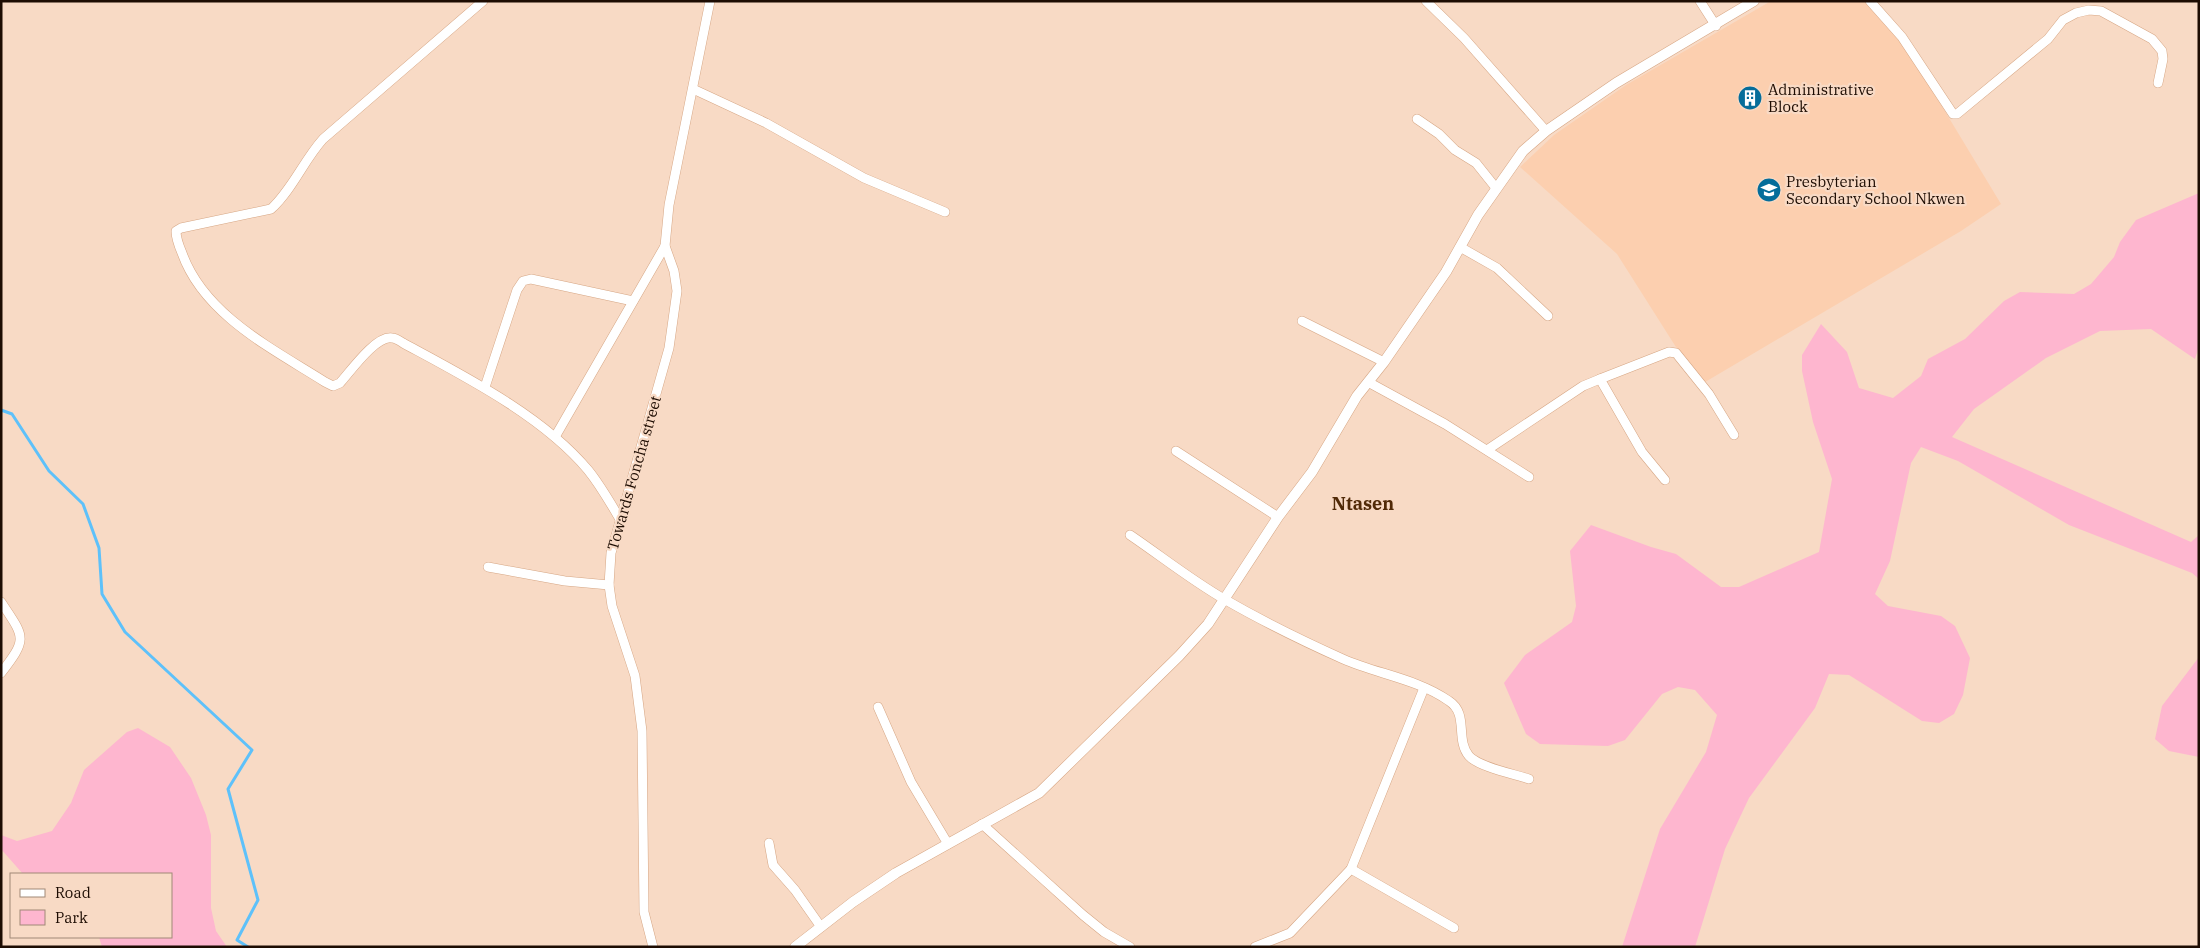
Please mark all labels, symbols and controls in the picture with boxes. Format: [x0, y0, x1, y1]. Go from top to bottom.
place label: Administrative Block [1768, 80, 1874, 116]
building icon: Administrative Block [1737, 85, 1763, 111]
place label: Presbyterian Secondary School Nkwen [1786, 172, 1965, 208]
school or university icon: Presbyterian Secondary School Nkwen [1756, 177, 1782, 203]
street label: Towards Foncha street [603, 394, 665, 552]
district label: Ntasen [1332, 492, 1394, 515]
legend [10, 873, 172, 938]
text: Road [55, 883, 91, 902]
text: Park [55, 908, 88, 927]

